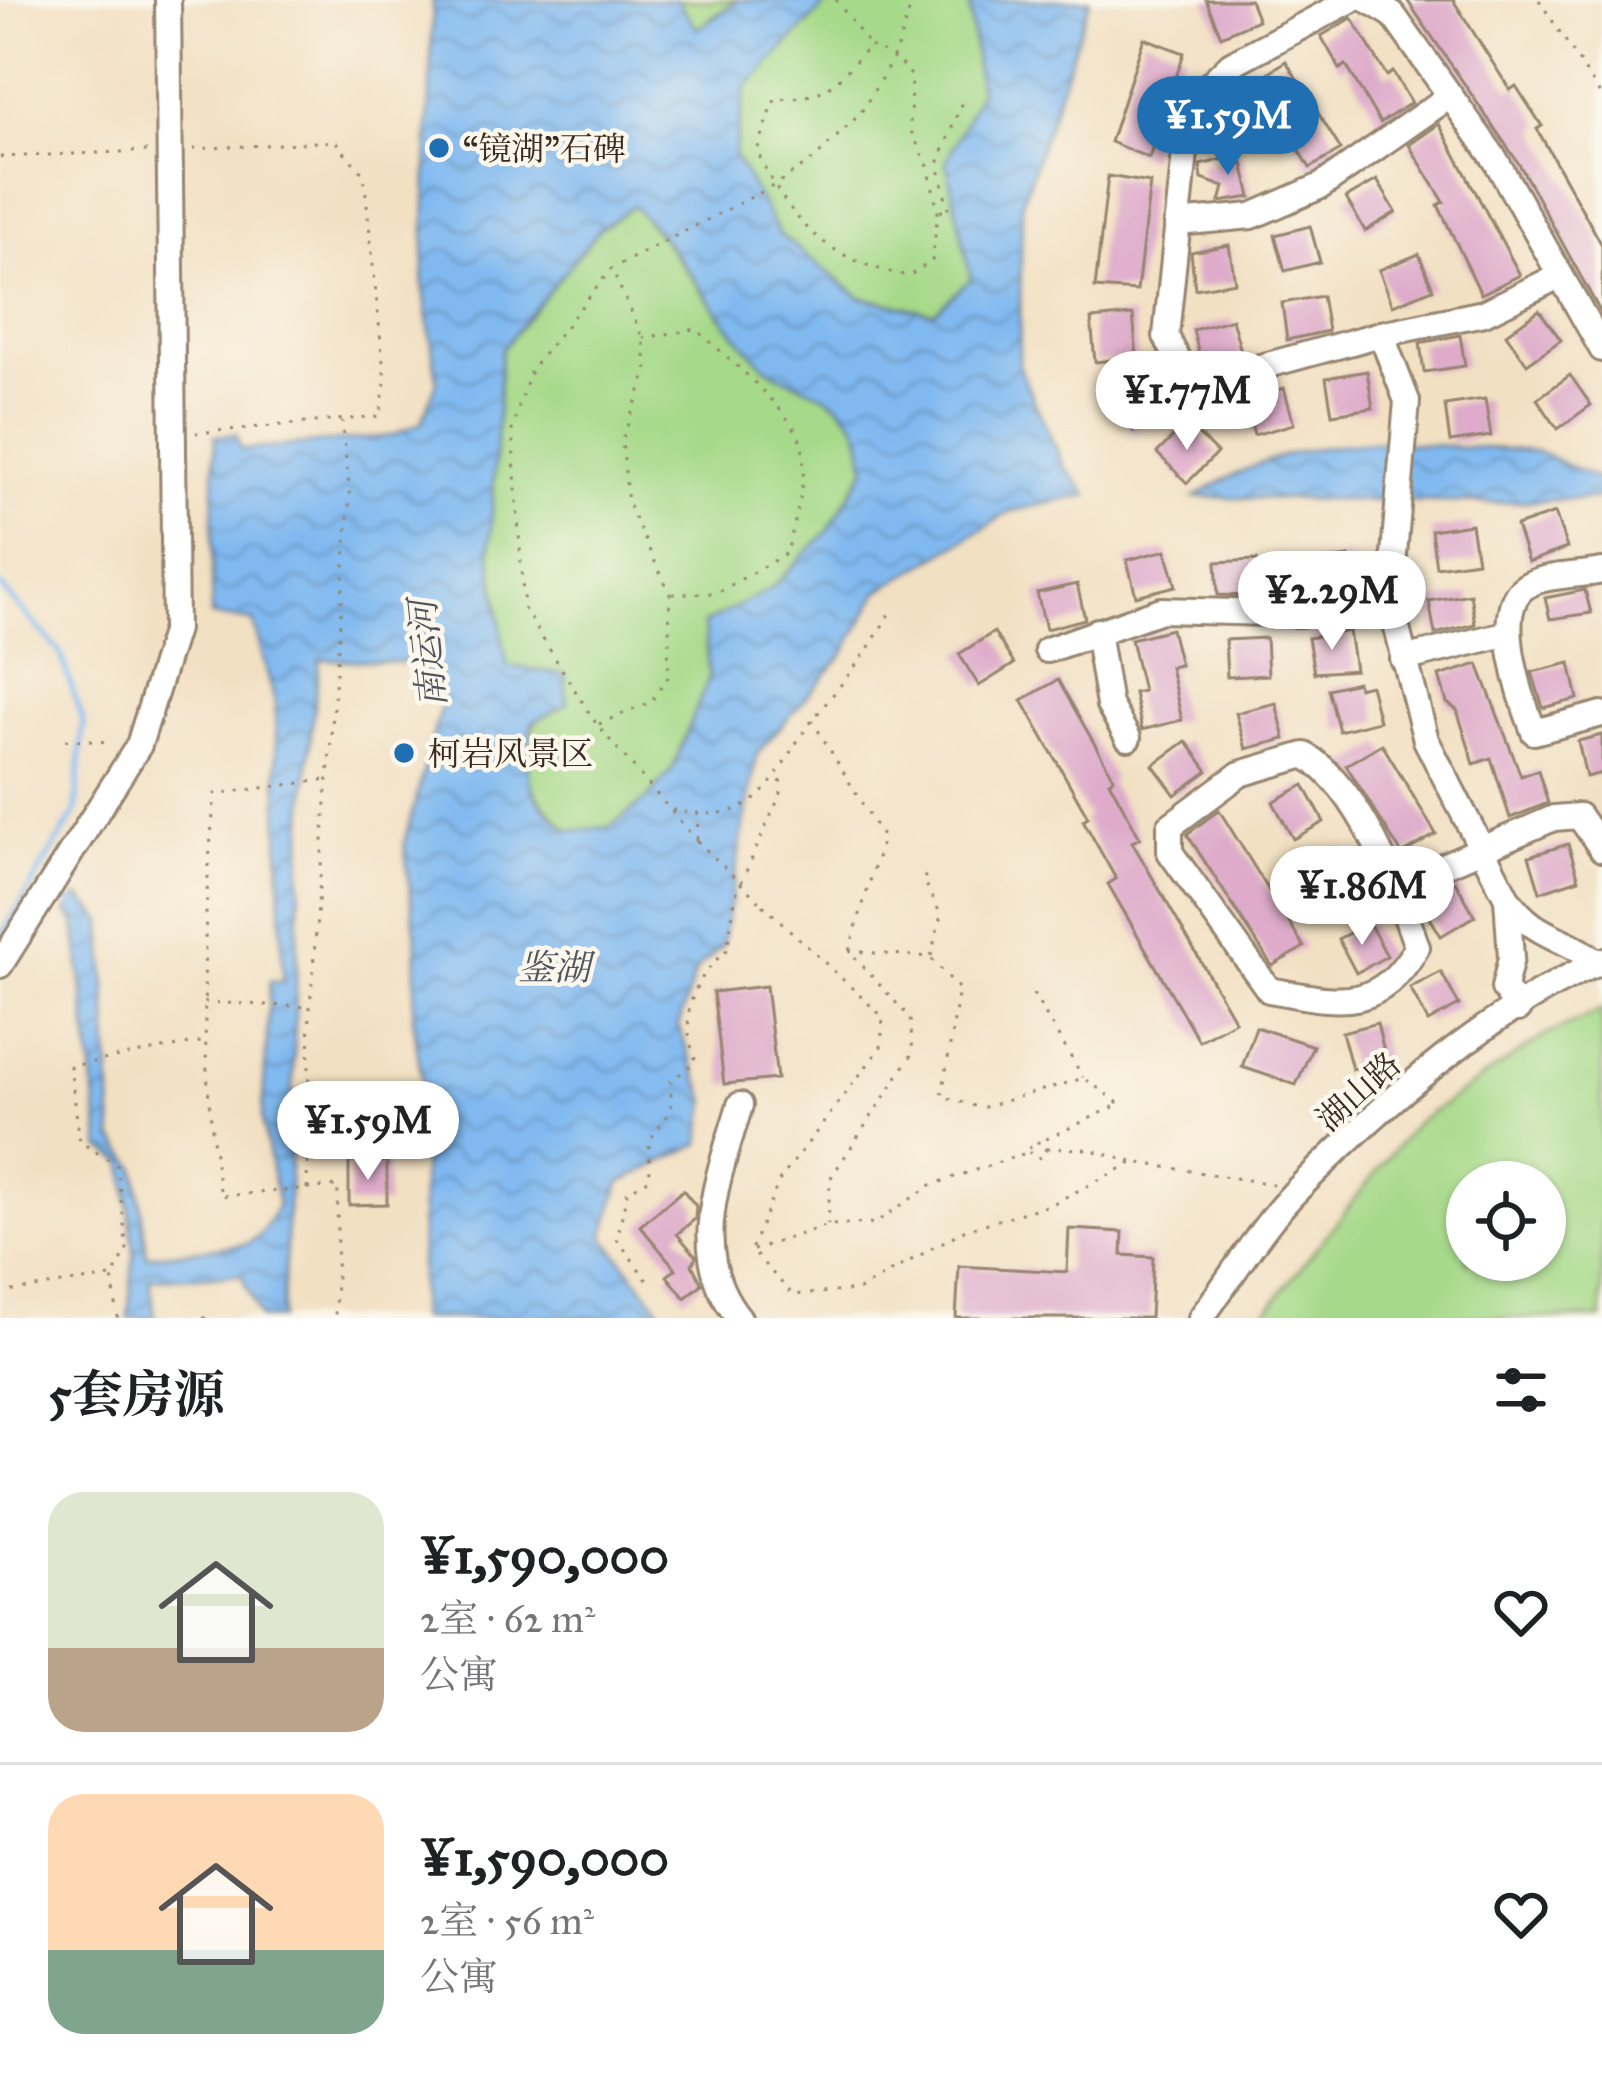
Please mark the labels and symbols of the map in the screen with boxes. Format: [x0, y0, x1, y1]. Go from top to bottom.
pin: ¥1.59M [1130, 76, 1326, 178]
place label: “镜湖”石碑 [463, 129, 626, 169]
marker: “镜湖”石碑 [426, 135, 452, 161]
pin: ¥1.77M [1089, 351, 1285, 453]
pin: ¥2.29M [1234, 551, 1430, 653]
water label: 南运河 [400, 592, 456, 710]
place label: 柯岩风景区 [428, 734, 593, 774]
marker: 柯岩风景区 [391, 740, 417, 766]
pin: ¥1.86M [1264, 846, 1460, 948]
water label: 鉴湖 [518, 946, 596, 990]
street label: 湖山路 [1309, 1044, 1409, 1140]
pin: ¥1.59M [270, 1081, 466, 1183]

